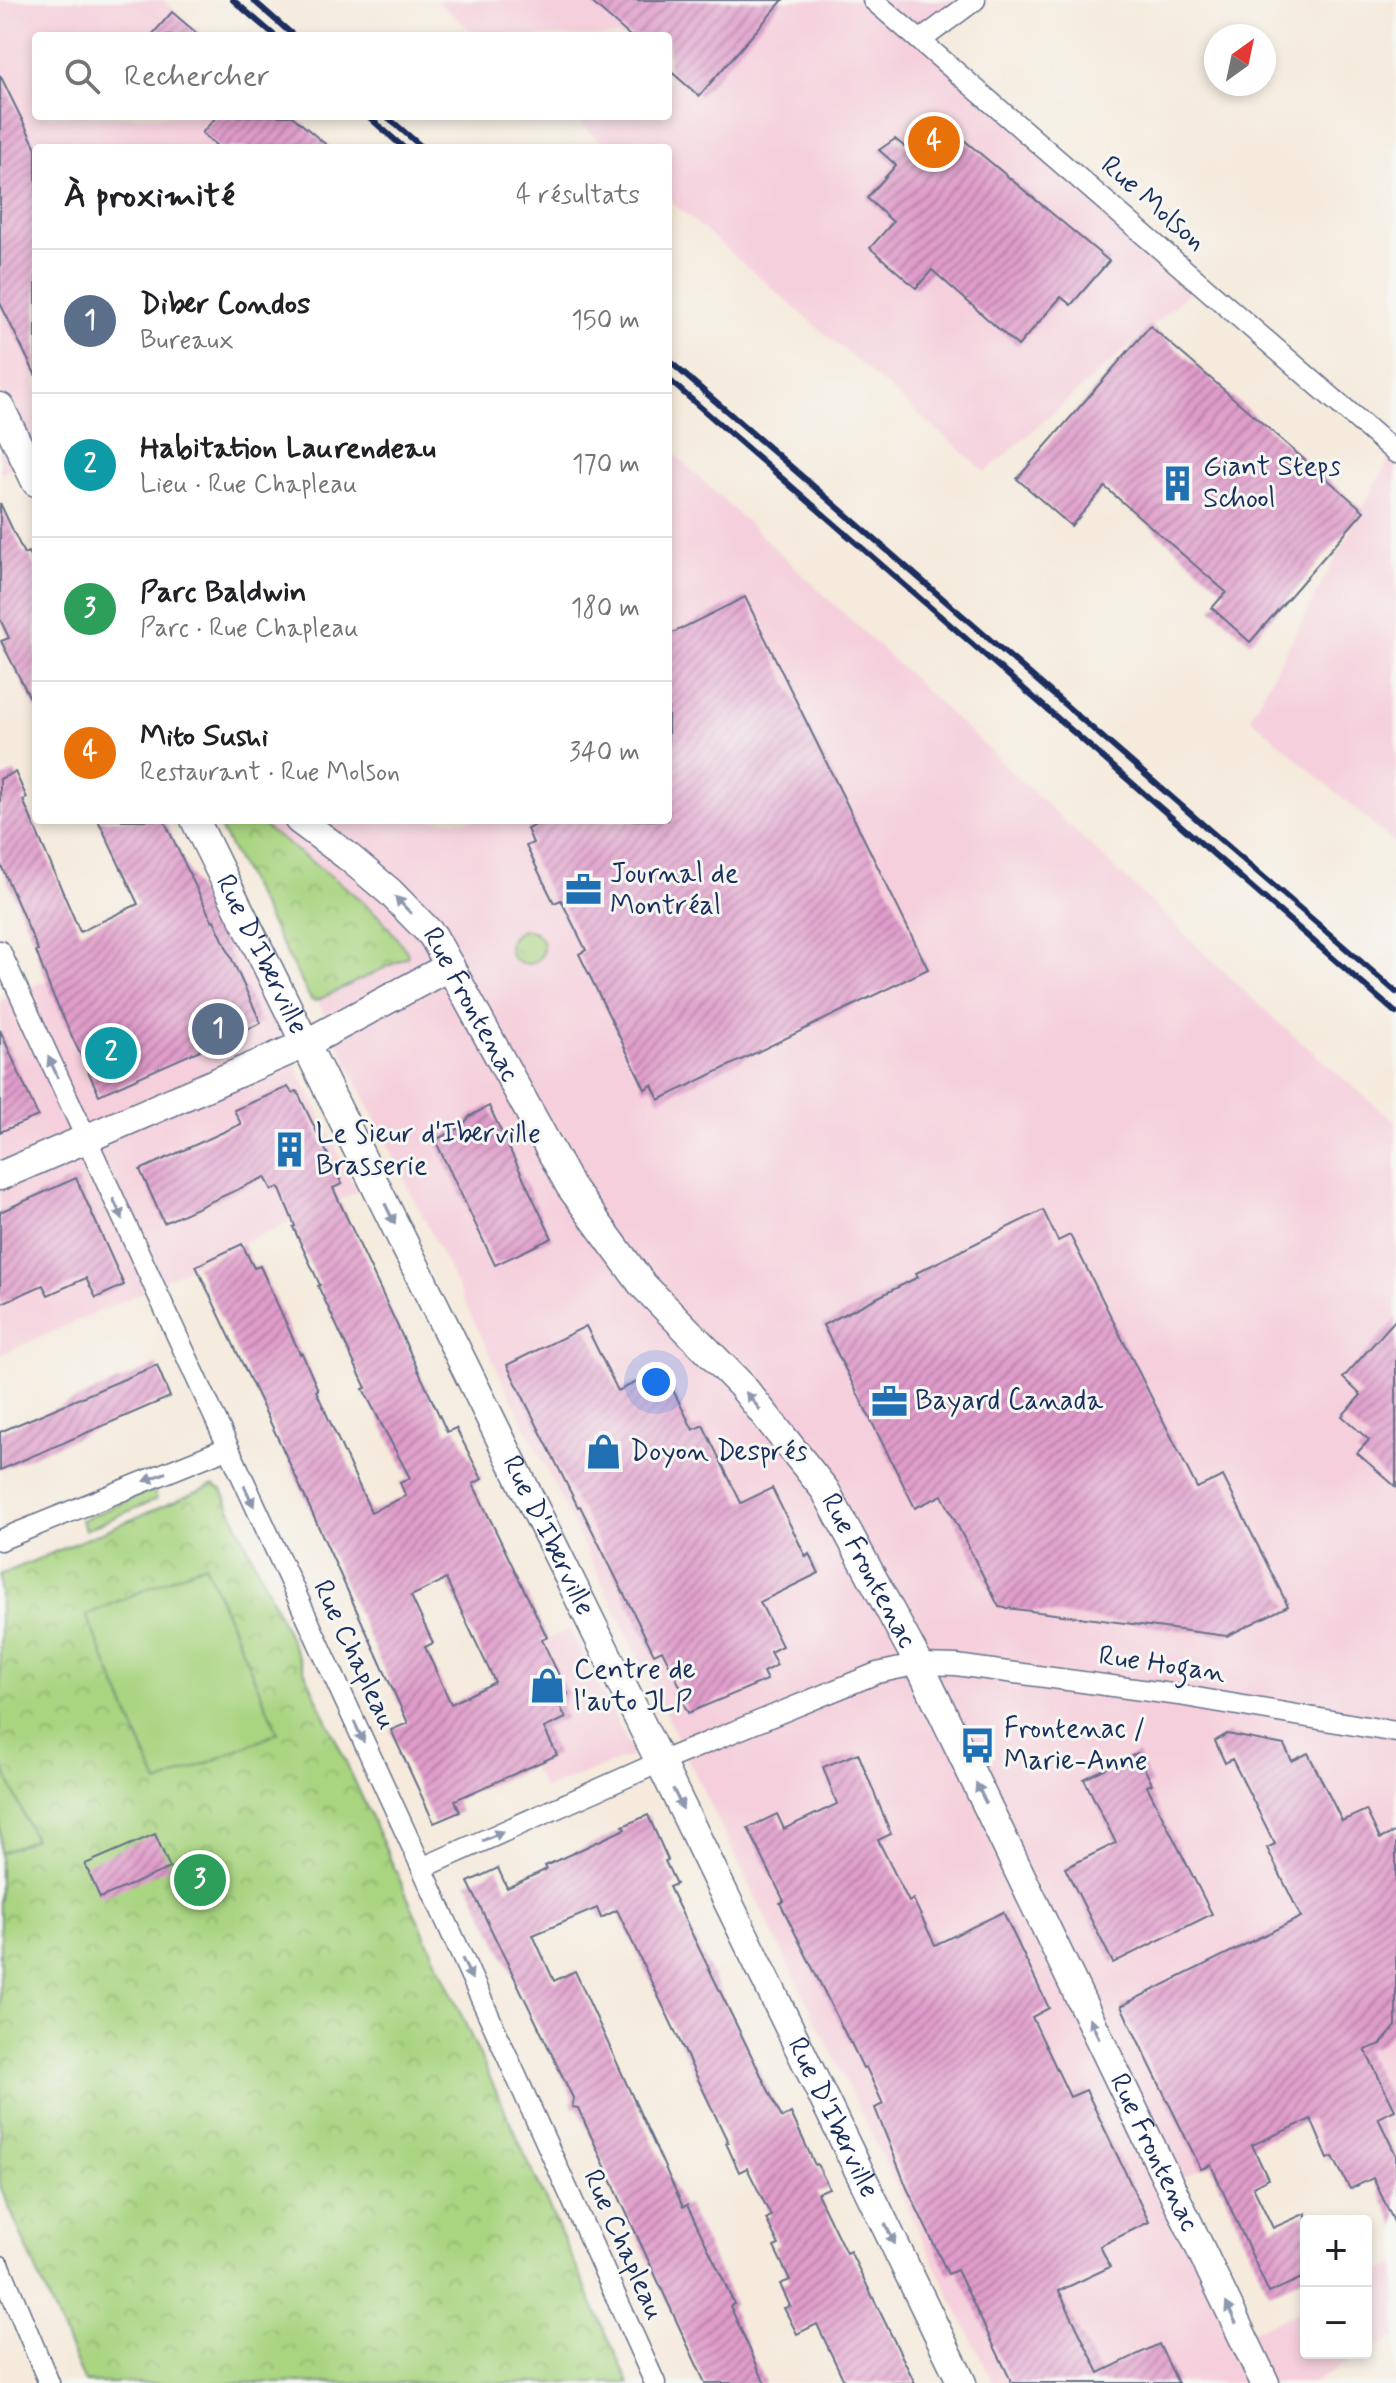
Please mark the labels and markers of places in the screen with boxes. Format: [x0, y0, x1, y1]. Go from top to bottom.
pin: 4 [908, 112, 960, 172]
place label: Giant Steps School [1203, 449, 1341, 518]
building icon: Giant Steps School [1158, 464, 1196, 502]
place label: Journal de Montréal [610, 856, 739, 925]
office icon: Journal de Montréal [565, 871, 603, 909]
pin: 1 [192, 999, 244, 1059]
pin: 2 [85, 1023, 137, 1083]
place label: Le Sieur d'Iberville Brasserie [316, 1116, 541, 1185]
building icon: Le Sieur d'Iberville Brasserie [271, 1131, 309, 1169]
office icon: Bayard Canada [870, 1382, 908, 1420]
place label: Bayard Canada [915, 1383, 1103, 1420]
shop icon: Doyon Després [585, 1433, 623, 1471]
place label: Doyon Després [630, 1434, 808, 1471]
place label: Centre de l'auto JLP [574, 1652, 696, 1721]
shop icon: Centre de l'auto JLP [529, 1667, 567, 1705]
place label: Frontenac / Marie-Anne [1004, 1711, 1148, 1780]
bus stop icon: Frontenac / Marie-Anne [959, 1726, 997, 1764]
pin: 3 [174, 1850, 226, 1910]

